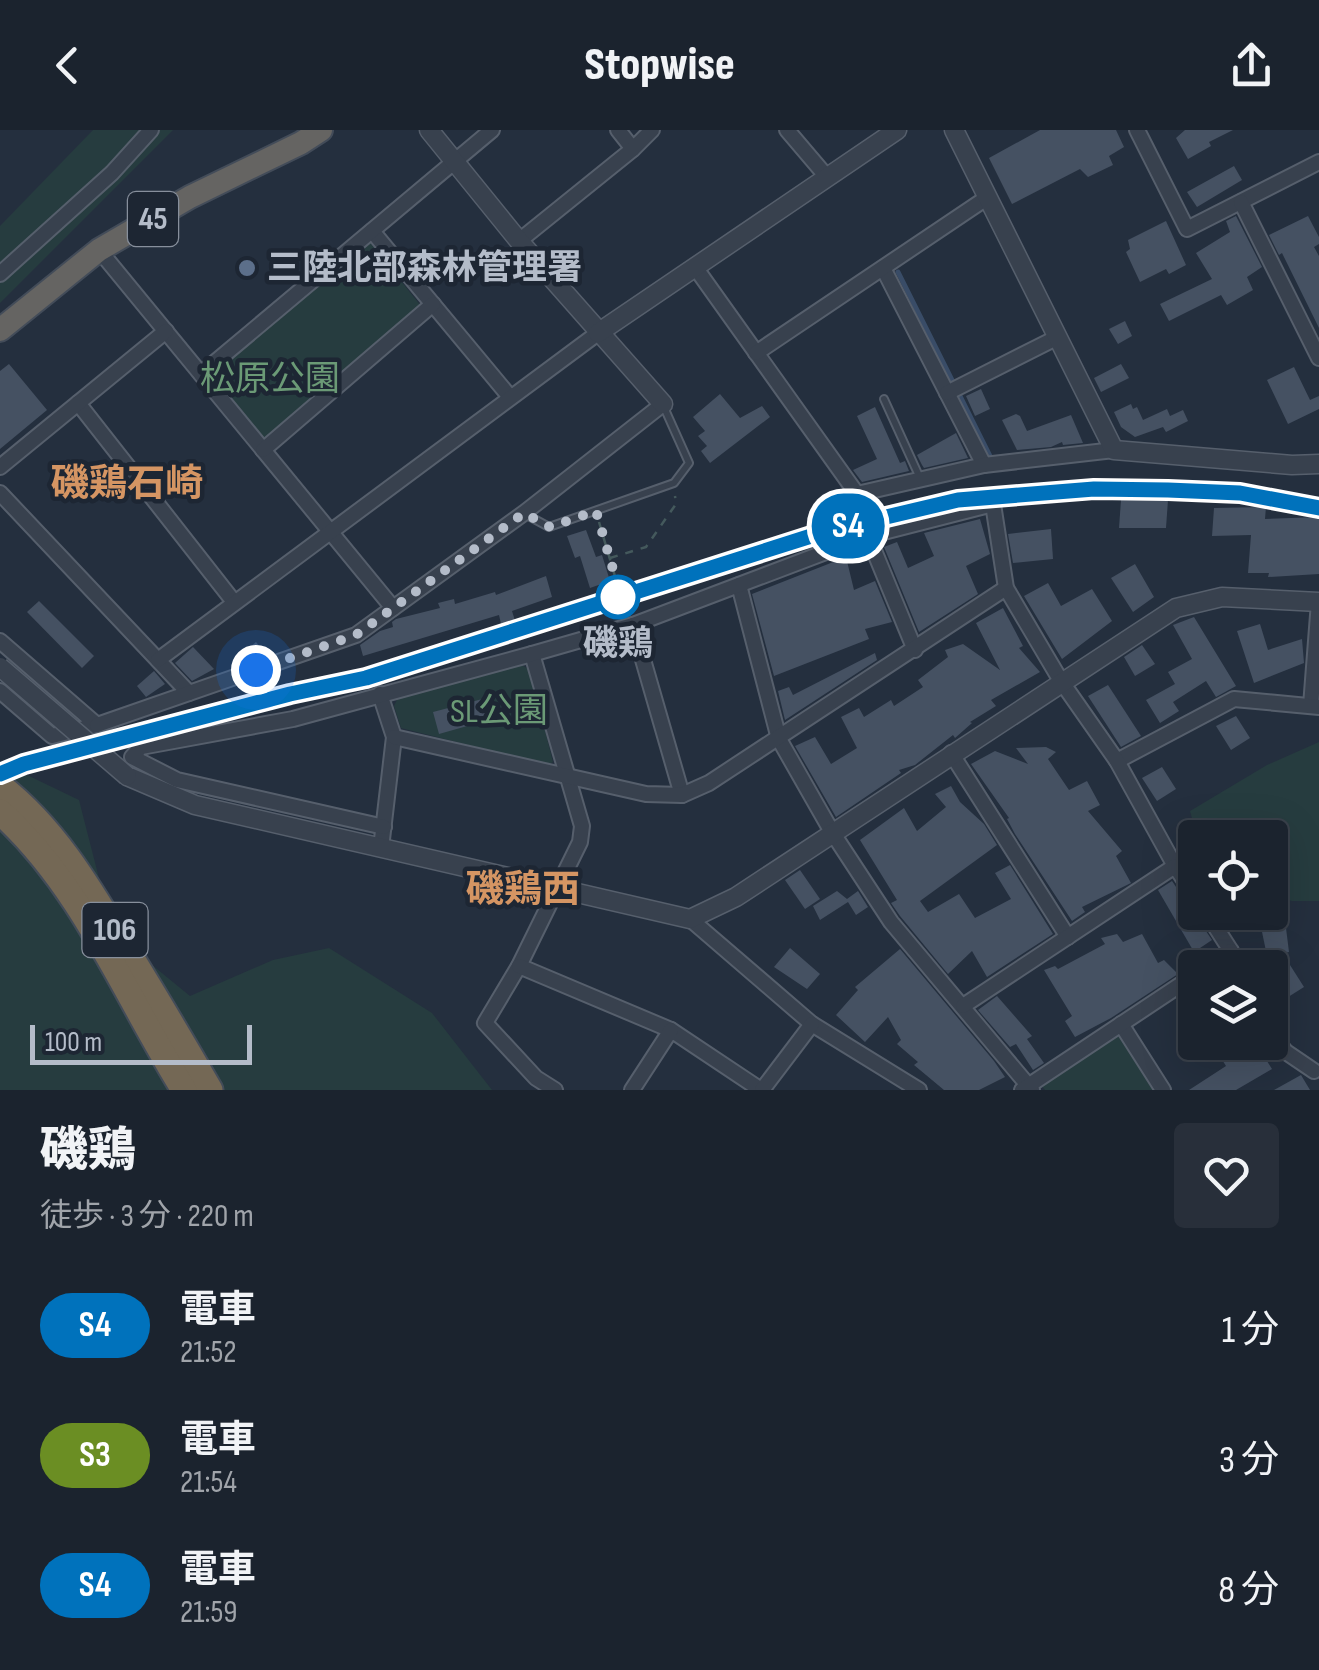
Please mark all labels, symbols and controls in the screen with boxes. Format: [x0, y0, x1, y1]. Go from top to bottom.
icon: back [40, 38, 95, 93]
text: Stopwise [584, 38, 735, 93]
icon: share [1224, 38, 1279, 93]
road number: 45 [128, 192, 178, 246]
place label: 三陸北部森林管理署 [267, 247, 582, 290]
marker: 三陸北部森林管理署 [236, 257, 258, 279]
park label: 松原公園 [200, 358, 340, 401]
district label: 磯鶏石崎 [51, 462, 203, 507]
line badge: S4 [803, 494, 893, 558]
text: S4 [832, 505, 864, 548]
marker: 磯鶏 [597, 576, 639, 618]
place label: 磯鶏 [583, 623, 653, 666]
your location [231, 645, 281, 695]
park label: SL公園 [450, 690, 548, 733]
map controls [1178, 820, 1288, 1060]
button: locate [1178, 820, 1288, 930]
district label: 磯鶏西 [466, 868, 580, 913]
road number: 106 [82, 903, 148, 957]
button: layers [1178, 950, 1288, 1060]
scale bar [30, 1020, 252, 1064]
text: 100 m [45, 1026, 102, 1059]
text: 磯鶏 [40, 1123, 136, 1180]
button: heart [1174, 1123, 1279, 1228]
text: 徒歩 · 3 分 · 220 m [40, 1197, 254, 1236]
text: 電車 [180, 1288, 256, 1333]
text: S4 [79, 1304, 111, 1347]
text: 1 分 [1222, 1308, 1279, 1353]
text: 21:52 [180, 1333, 237, 1372]
text: 電車 [180, 1418, 256, 1463]
text: S3 [79, 1434, 111, 1477]
text: 3 分 [1219, 1438, 1279, 1483]
text: 21:54 [180, 1463, 237, 1502]
text: 電車 [180, 1548, 256, 1593]
text: S4 [79, 1564, 111, 1607]
text: 8 分 [1218, 1568, 1279, 1613]
text: 21:59 [180, 1593, 238, 1632]

